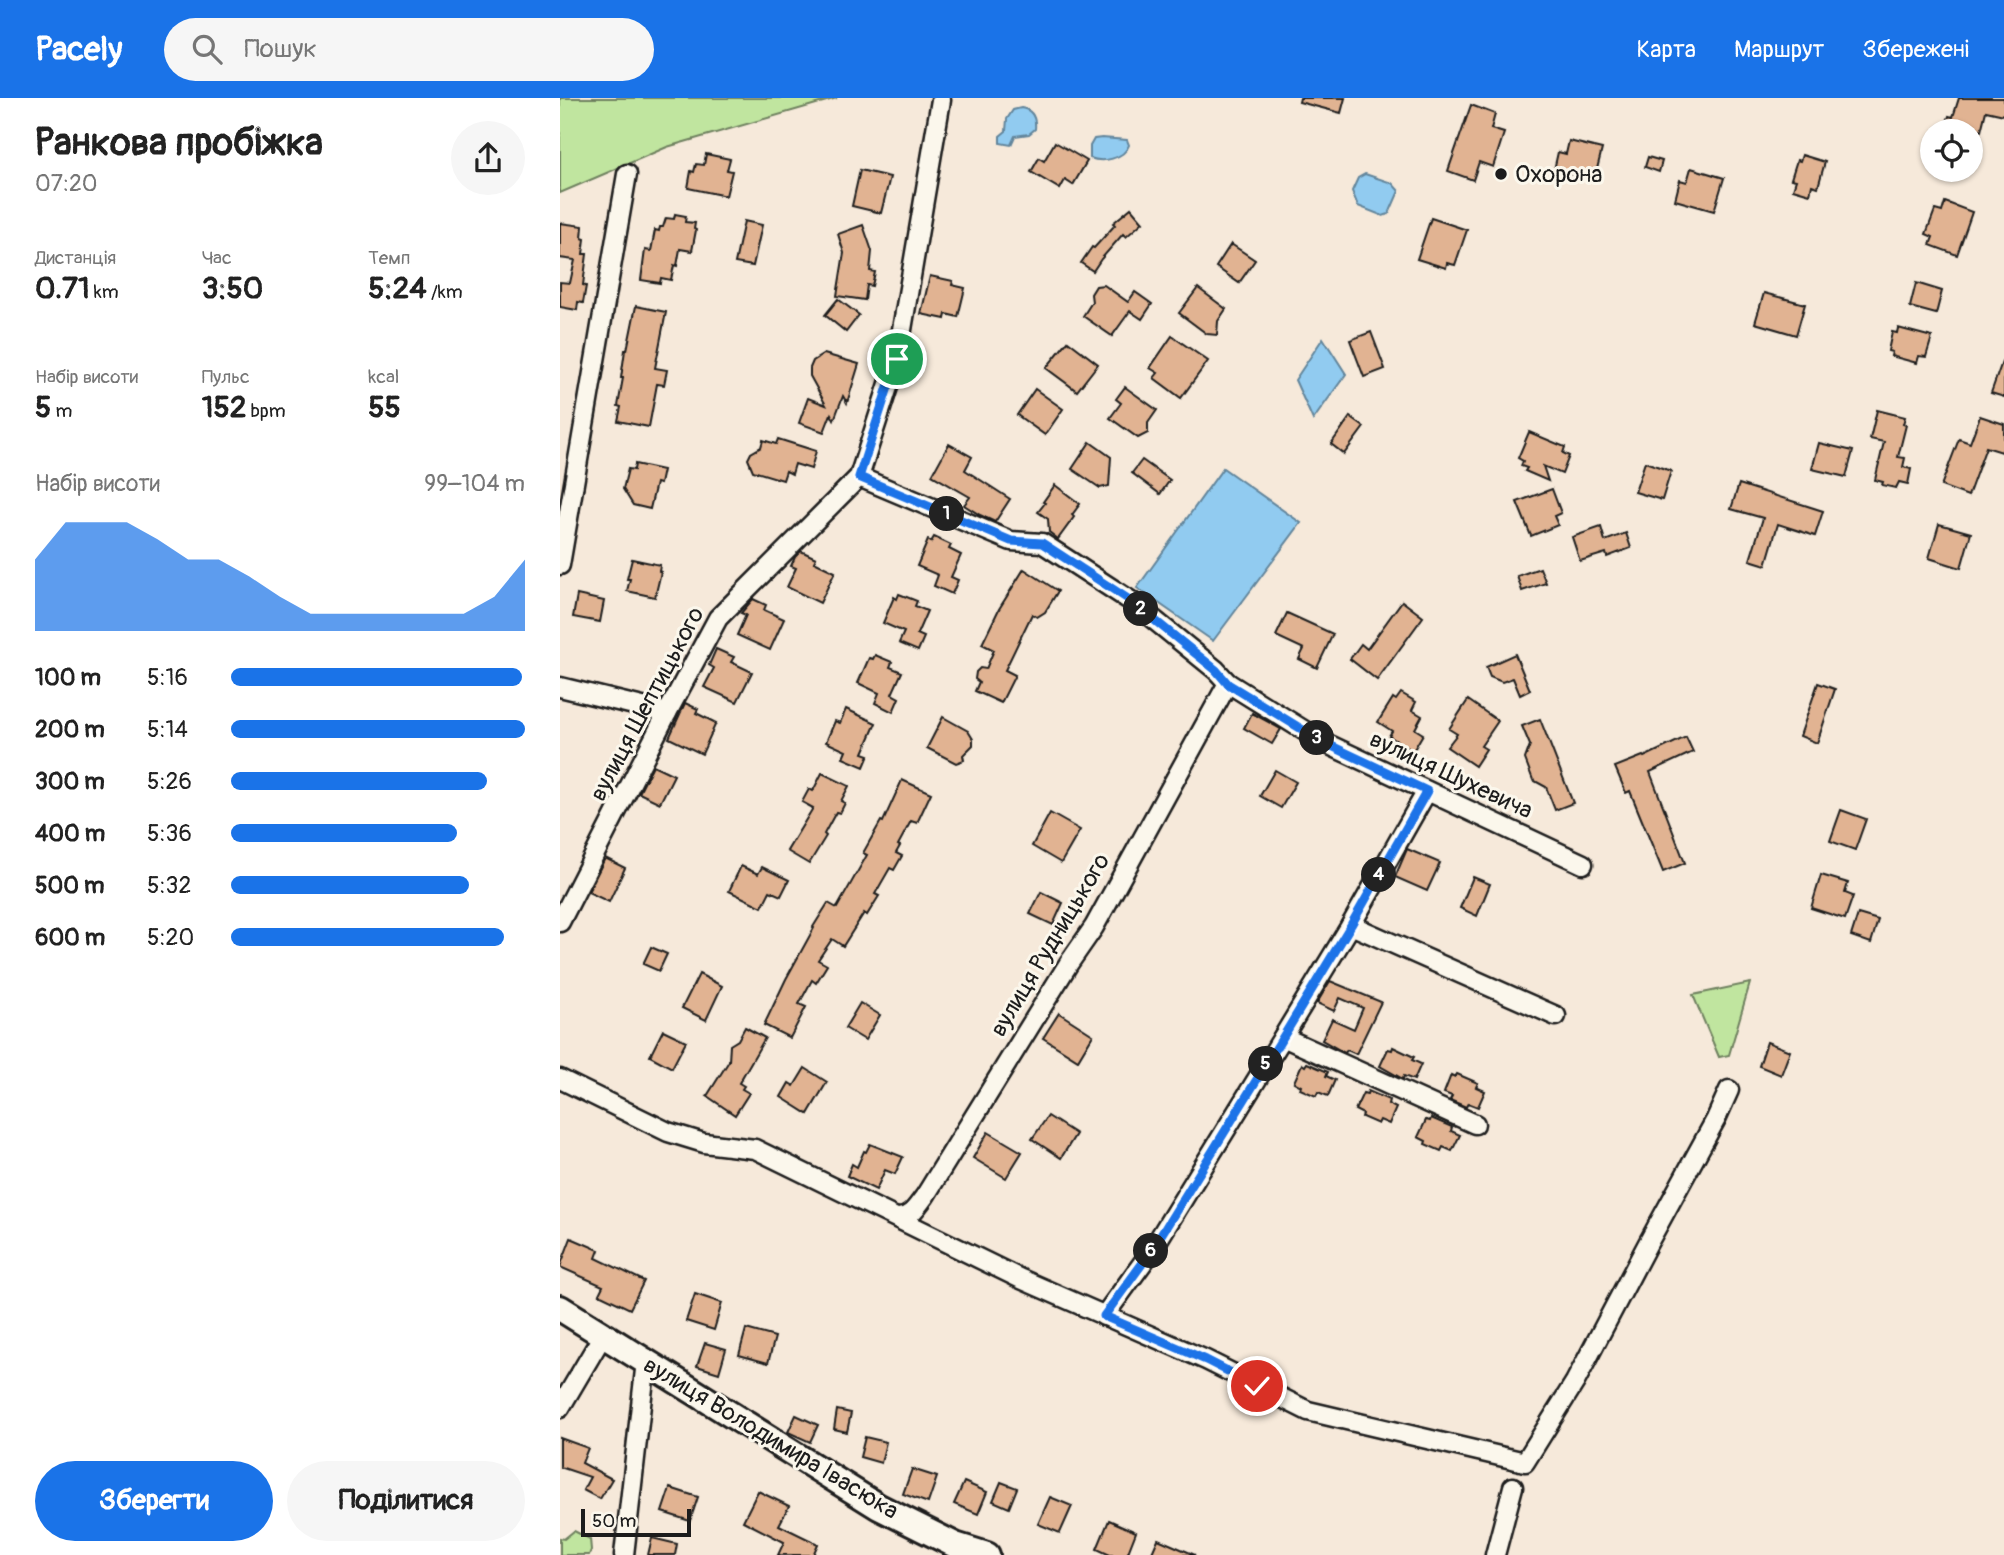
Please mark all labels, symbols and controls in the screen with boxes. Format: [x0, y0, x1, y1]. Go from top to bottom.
search box [164, 18, 654, 81]
text: Pacely [35, 29, 122, 70]
icon: search [188, 30, 226, 68]
text: Пошук [244, 33, 317, 65]
text: Карта [1637, 35, 1696, 64]
text: Маршрут [1734, 35, 1824, 64]
text: Збережені [1862, 35, 1969, 64]
text: Ранкова пробіжка [35, 119, 323, 167]
map controls [1920, 119, 1983, 182]
button: locate [1920, 119, 1983, 182]
button: share [451, 121, 525, 195]
place label: Охорона [1515, 160, 1602, 189]
marker: Охорона [1493, 166, 1509, 182]
text: 07:20 [35, 169, 98, 198]
text: Дистанція [35, 246, 116, 270]
text: Час [202, 246, 232, 270]
text: Темп [368, 246, 410, 270]
text: 0.71 [35, 270, 90, 307]
text: 3:50 [202, 270, 263, 307]
text: 5:24 [368, 270, 427, 307]
text: km [90, 280, 119, 304]
text: /km [427, 280, 463, 304]
pin [867, 329, 927, 389]
icon: arrive [878, 340, 916, 378]
text: Набір висоти [35, 365, 138, 389]
text: Пульс [202, 365, 250, 389]
text: kcal [368, 365, 399, 389]
text: 5 [35, 389, 51, 426]
text: 152 [202, 389, 246, 426]
text: 55 [368, 389, 401, 426]
text: m [51, 399, 72, 423]
text: bpm [246, 399, 286, 423]
text: Набір висоти [35, 469, 160, 498]
text: 99–104 m [424, 469, 525, 498]
pin: 1 [930, 496, 964, 532]
text: 1 [943, 501, 950, 525]
pin: 2 [1124, 592, 1158, 626]
text: 2 [1135, 596, 1146, 620]
street label: вулиця Шептицького [584, 602, 710, 806]
text: 100 m [35, 663, 101, 692]
text: 5:16 [147, 663, 188, 692]
text: 200 m [35, 715, 105, 744]
text: 5:14 [147, 715, 188, 744]
pin: 3 [1300, 720, 1334, 756]
text: 3 [1311, 725, 1322, 749]
street label: вулиця Шухевича [1365, 725, 1537, 825]
text: 300 m [35, 767, 105, 796]
text: 5:26 [147, 767, 192, 796]
text: 400 m [35, 819, 105, 848]
text: 5:36 [147, 819, 192, 848]
street label: вулиця Рудницького [984, 848, 1116, 1042]
pin: 4 [1362, 858, 1396, 892]
text: 4 [1373, 862, 1384, 886]
text: 500 m [35, 871, 104, 900]
text: 5:32 [147, 871, 191, 900]
text: 600 m [35, 923, 105, 952]
text: 5:20 [147, 923, 194, 952]
pin: 5 [1248, 1046, 1284, 1082]
text: 5 [1260, 1051, 1271, 1075]
pin: 6 [1134, 1234, 1168, 1268]
text: 6 [1145, 1238, 1156, 1262]
street label: вулиця Володимира Івасюка [638, 1350, 904, 1526]
pin [1227, 1356, 1287, 1416]
icon: check [1238, 1367, 1276, 1405]
button: Зберегти [35, 1461, 273, 1541]
button: Поділитися [287, 1461, 525, 1541]
scale bar [581, 1506, 691, 1538]
text: 50 m [592, 1509, 636, 1533]

